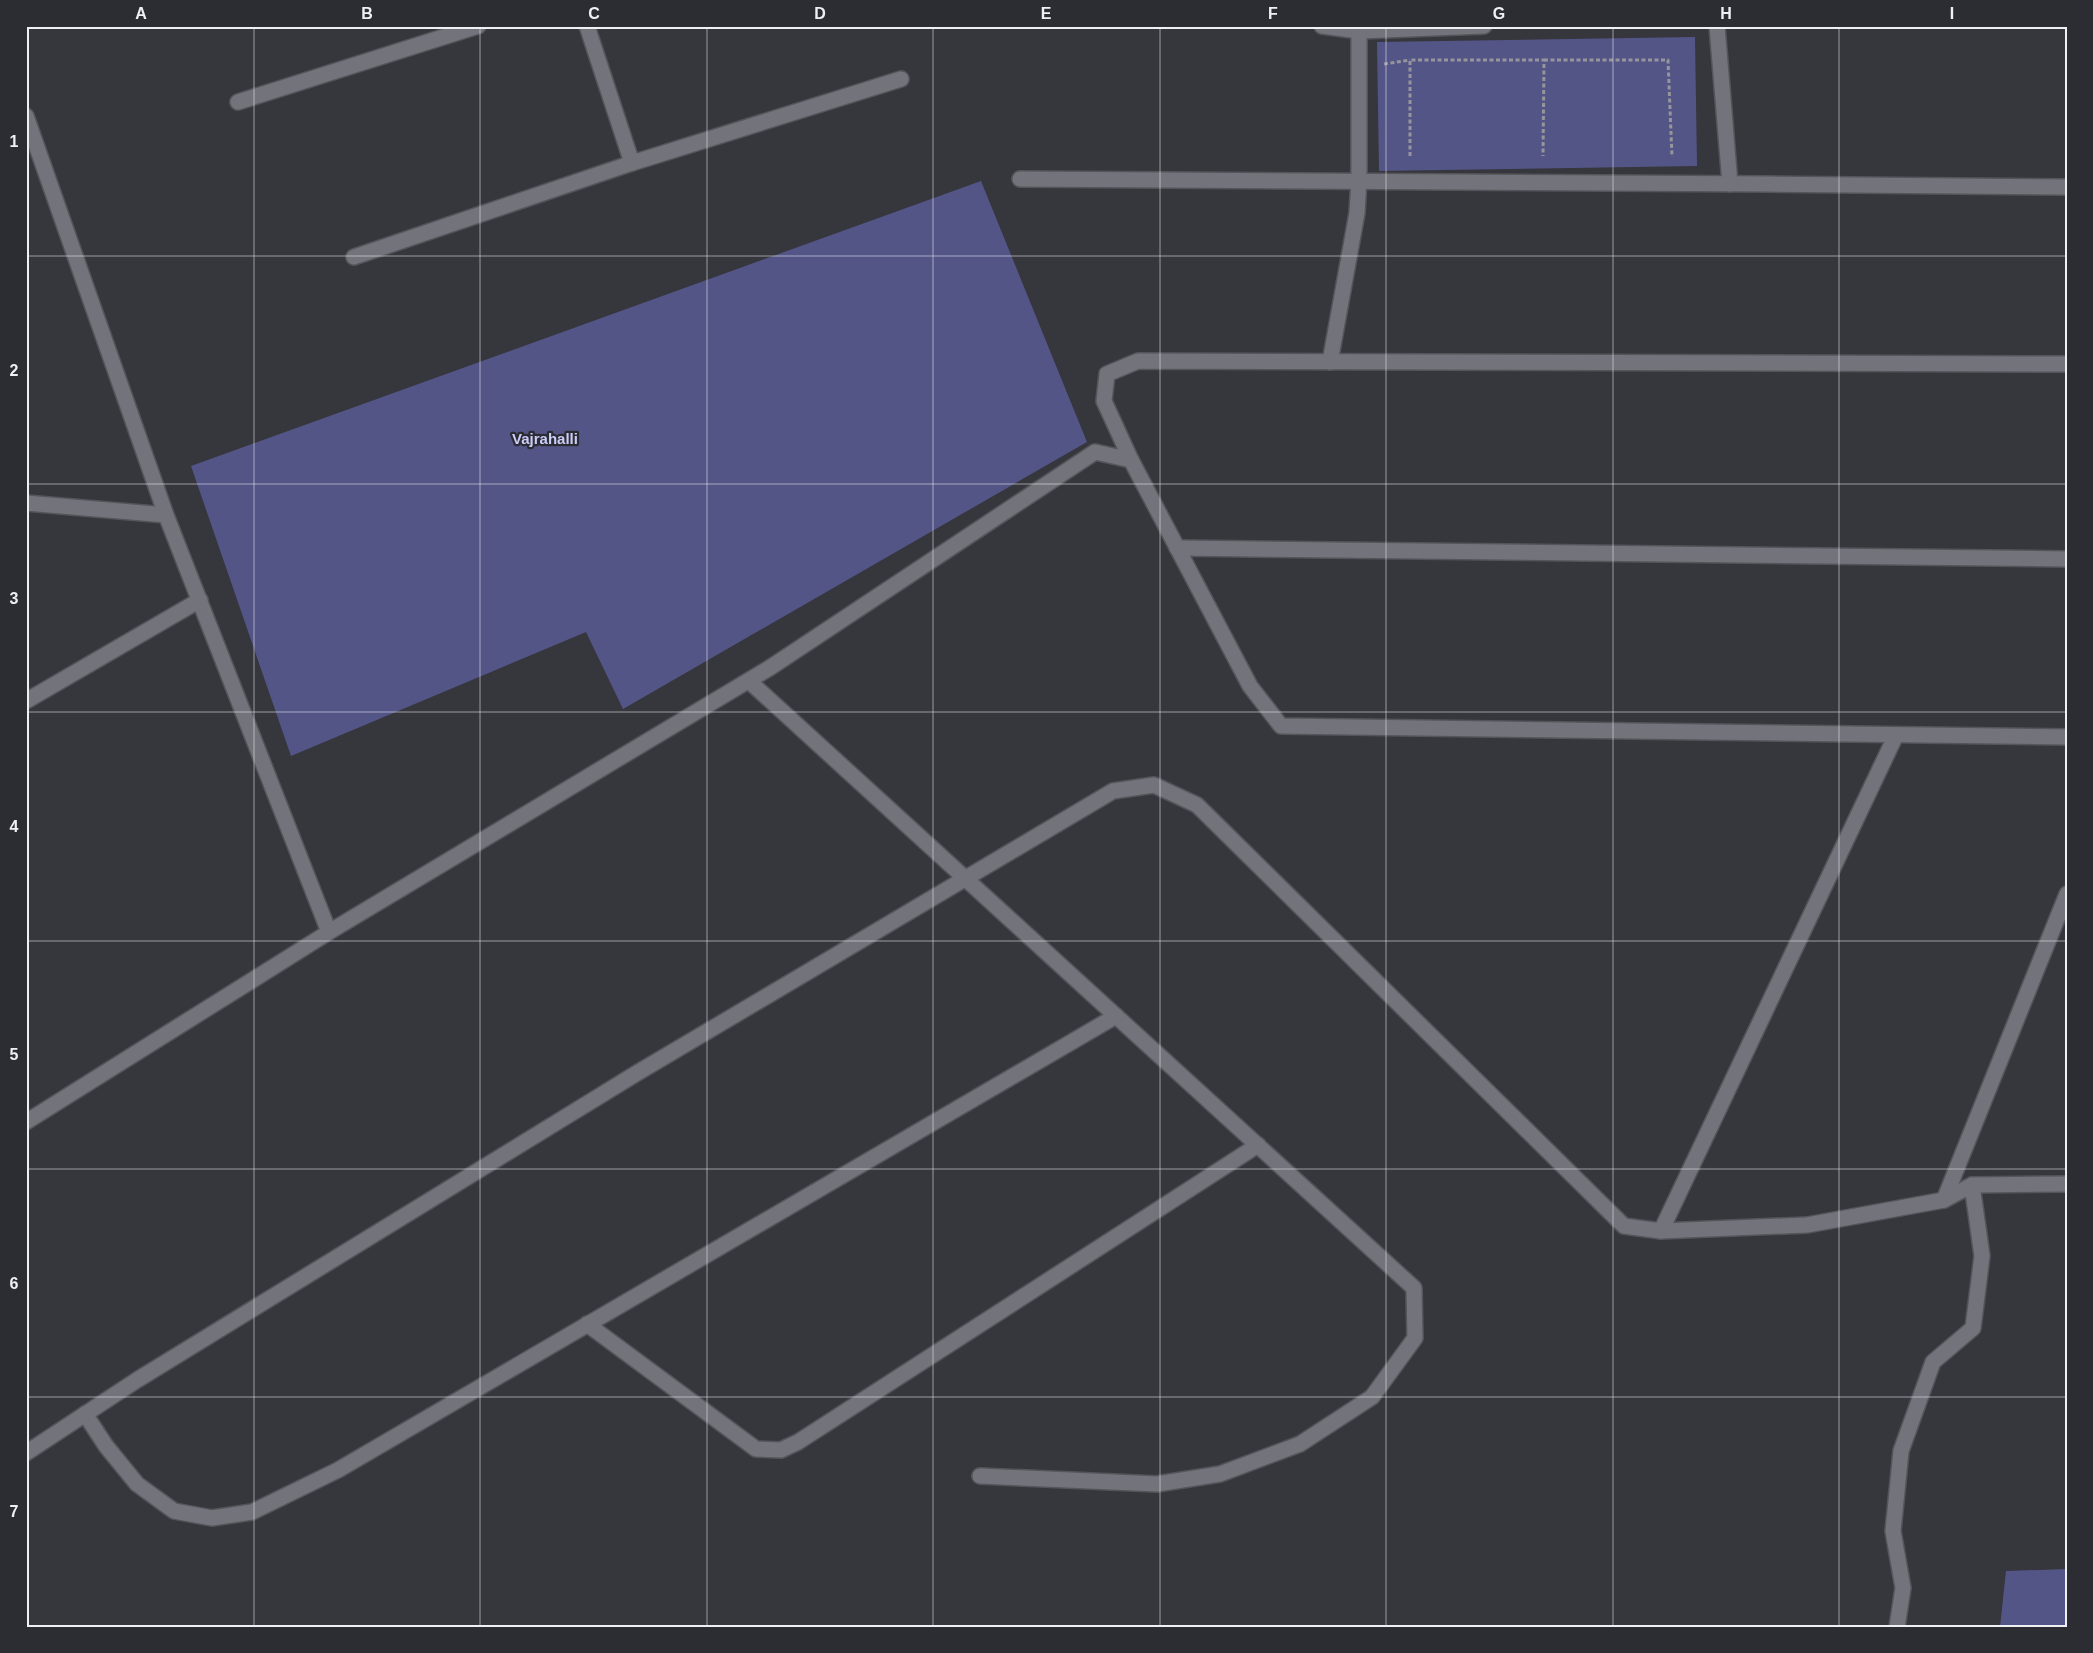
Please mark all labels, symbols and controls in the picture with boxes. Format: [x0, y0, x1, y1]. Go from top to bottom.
text: A [135, 5, 147, 22]
text: B [361, 5, 373, 22]
text: C [588, 5, 600, 22]
text: D [814, 5, 826, 22]
text: E [1041, 5, 1052, 22]
text: F [1268, 5, 1278, 22]
text: G [1493, 5, 1505, 22]
text: H [1720, 5, 1732, 22]
text: I [1950, 5, 1954, 22]
text: 1 [10, 133, 19, 150]
text: 2 [10, 362, 19, 379]
district label: Vajrahalli [512, 430, 578, 447]
text: 3 [10, 590, 19, 607]
text: 4 [10, 818, 19, 835]
text: 5 [10, 1046, 19, 1063]
text: 6 [10, 1275, 19, 1292]
text: 7 [10, 1503, 19, 1520]

